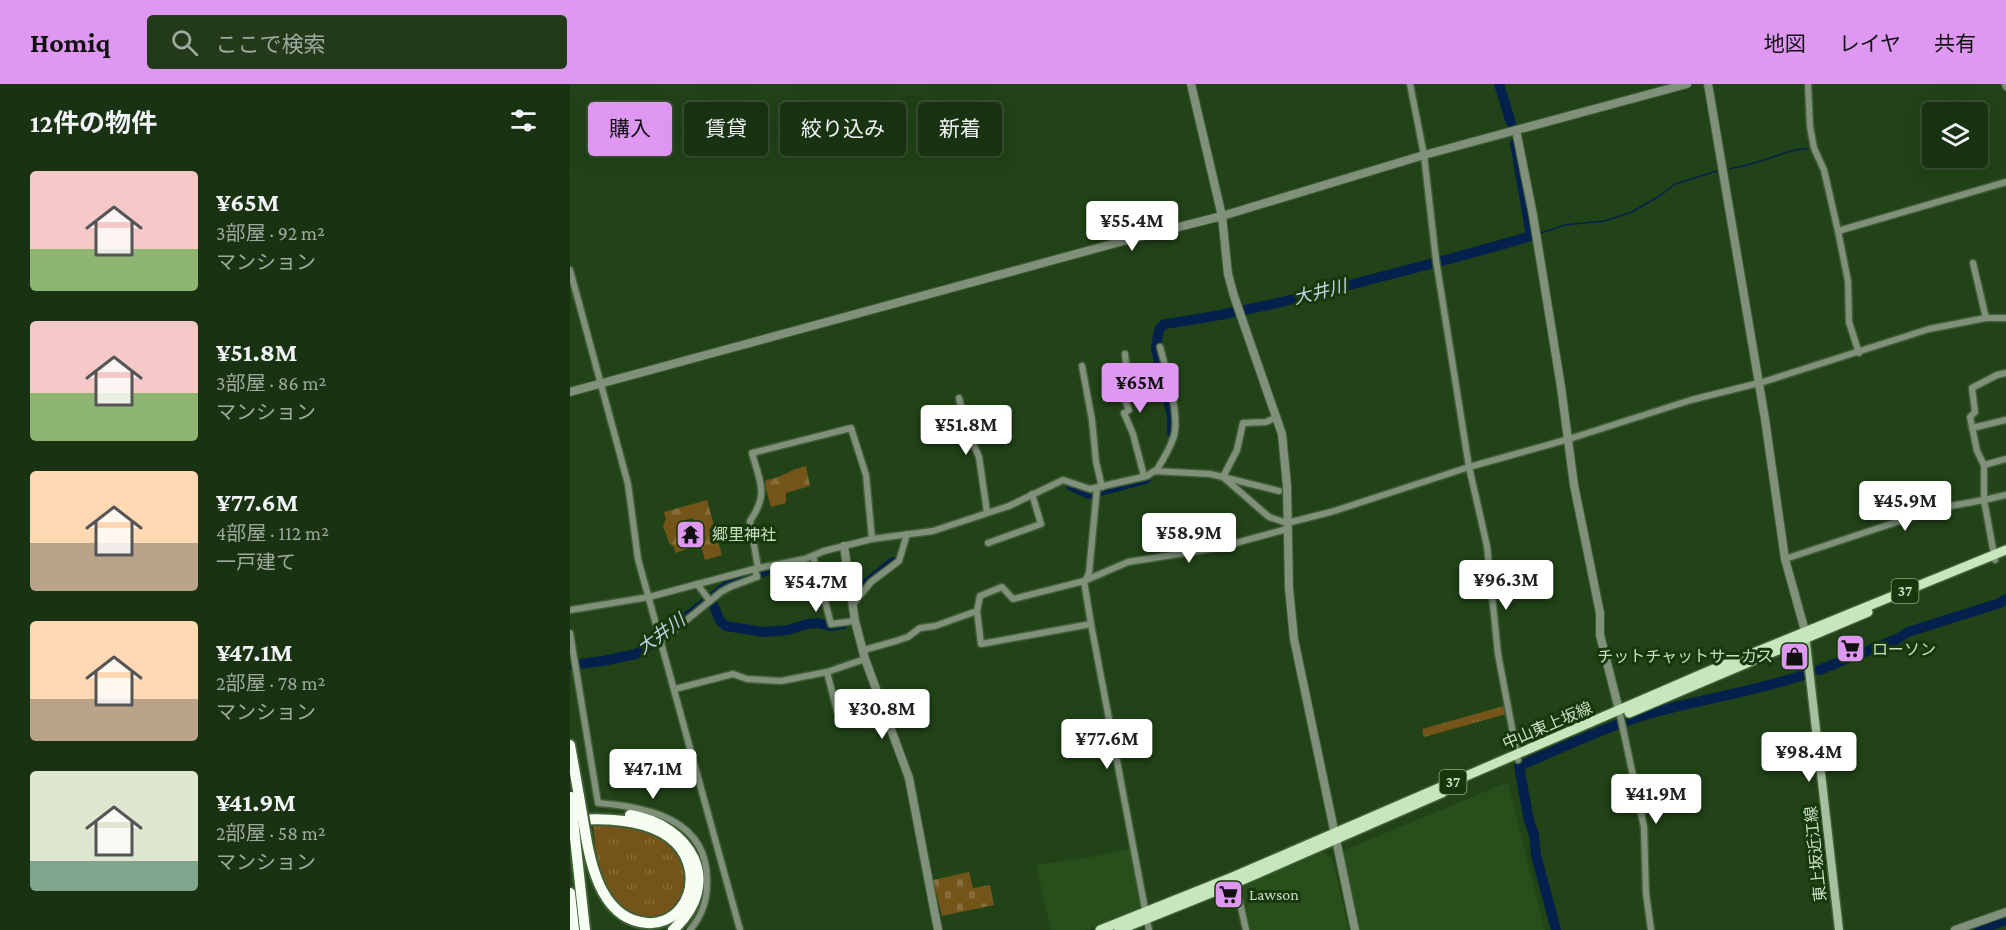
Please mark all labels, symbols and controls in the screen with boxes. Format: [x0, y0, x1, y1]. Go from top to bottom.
search box [147, 15, 567, 69]
icon: search [168, 26, 201, 59]
text: Homiq [30, 27, 111, 58]
text: ここで検索 [216, 32, 326, 57]
text: 地図 [1764, 32, 1806, 56]
text: レイヤ [1839, 32, 1901, 56]
text: 共有 [1934, 32, 1976, 56]
chip: 購入 [588, 102, 672, 156]
chip: 賃貸 [684, 102, 768, 156]
chip: 絞り込み [780, 102, 906, 156]
chip: 新着 [918, 102, 1002, 156]
map controls [1922, 102, 1988, 168]
button: layers [1922, 102, 1988, 168]
icon: filters [507, 104, 540, 137]
text: 12件の物件 [30, 109, 157, 138]
text: ¥65M [216, 188, 279, 217]
icon: home [78, 195, 150, 267]
pin: ¥55.4M [1083, 201, 1181, 252]
text: ¥55.4M [1100, 209, 1164, 231]
text: 3部屋 · 92 m² [216, 222, 325, 244]
text: マンション [216, 251, 316, 273]
water label: 大井川 [1291, 275, 1351, 308]
text: ¥51.8M [216, 338, 297, 367]
icon: home [78, 345, 150, 417]
pin: ¥65M [1104, 363, 1176, 414]
text: ¥65M [1116, 371, 1164, 393]
text: 3部屋 · 86 m² [216, 372, 326, 394]
text: マンション [216, 401, 316, 423]
pin: ¥51.8M [917, 405, 1015, 456]
text: ¥51.8M [935, 413, 997, 435]
pin: ¥45.9M [1856, 481, 1954, 532]
text: ¥77.6M [216, 488, 298, 517]
text: ¥45.9M [1873, 489, 1937, 511]
icon: home [78, 495, 150, 567]
pin: ¥58.9M [1140, 513, 1238, 564]
temple icon: 郷里神社 [675, 518, 707, 550]
text: ¥58.9M [1156, 521, 1222, 543]
text: 4部屋 · 112 m² [216, 522, 329, 544]
place label: 郷里神社 [712, 526, 776, 543]
text: 一戸建て [216, 551, 296, 573]
pin: ¥96.3M [1457, 560, 1555, 611]
pin: ¥54.7M [767, 562, 865, 613]
text: ¥96.3M [1473, 568, 1539, 590]
text: ¥54.7M [784, 570, 848, 592]
road number: 37 [1892, 579, 1918, 603]
water label: 大井川 [633, 609, 690, 658]
supermarket icon: ローソン [1835, 633, 1867, 665]
text: ¥47.1M [216, 638, 293, 667]
shop icon: チットチャットサーカス [1778, 640, 1810, 672]
place label: ローソン [1872, 641, 1936, 658]
icon: home [78, 645, 150, 717]
place label: チットチャットサーカス [1597, 648, 1773, 665]
text: 2部屋 · 78 m² [216, 672, 325, 694]
pin: ¥30.8M [833, 689, 931, 740]
text: ¥30.8M [849, 697, 915, 719]
street label: 中山東上坂線 [1500, 699, 1595, 752]
text: マンション [216, 701, 316, 723]
pin: ¥77.6M [1058, 719, 1156, 770]
text: ¥77.6M [1075, 727, 1139, 749]
pin: ¥98.4M [1760, 732, 1858, 783]
text: ¥98.4M [1775, 740, 1843, 762]
pin: ¥47.1M [604, 749, 702, 800]
text: ¥47.1M [623, 757, 683, 779]
road number: 37 [1440, 770, 1466, 794]
pin: ¥41.9M [1607, 774, 1705, 825]
text: ¥41.9M [1625, 782, 1687, 804]
text: ¥41.9M [216, 788, 296, 817]
icon: home [78, 795, 150, 867]
street label: 東上坂近江線 [1802, 805, 1829, 903]
text: 2部屋 · 58 m² [216, 822, 326, 844]
text: マンション [216, 851, 316, 873]
supermarket icon: Lawson [1212, 878, 1244, 910]
place label: Lawson [1249, 886, 1299, 903]

